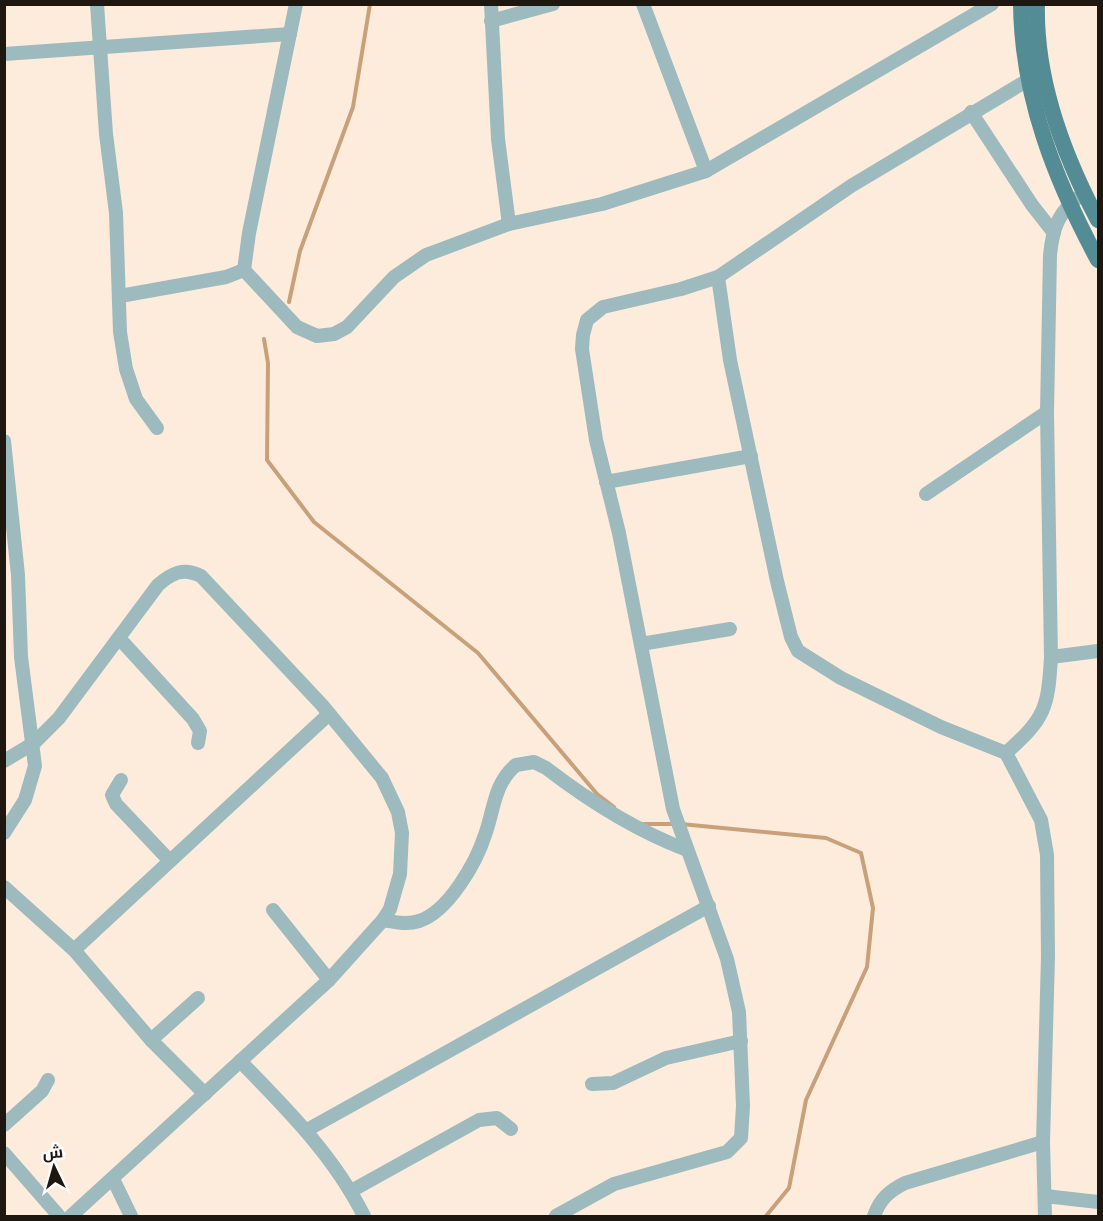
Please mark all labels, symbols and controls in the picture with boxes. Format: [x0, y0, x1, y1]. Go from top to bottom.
north arrow [24, 1137, 84, 1197]
text: ش [42, 1143, 64, 1163]

